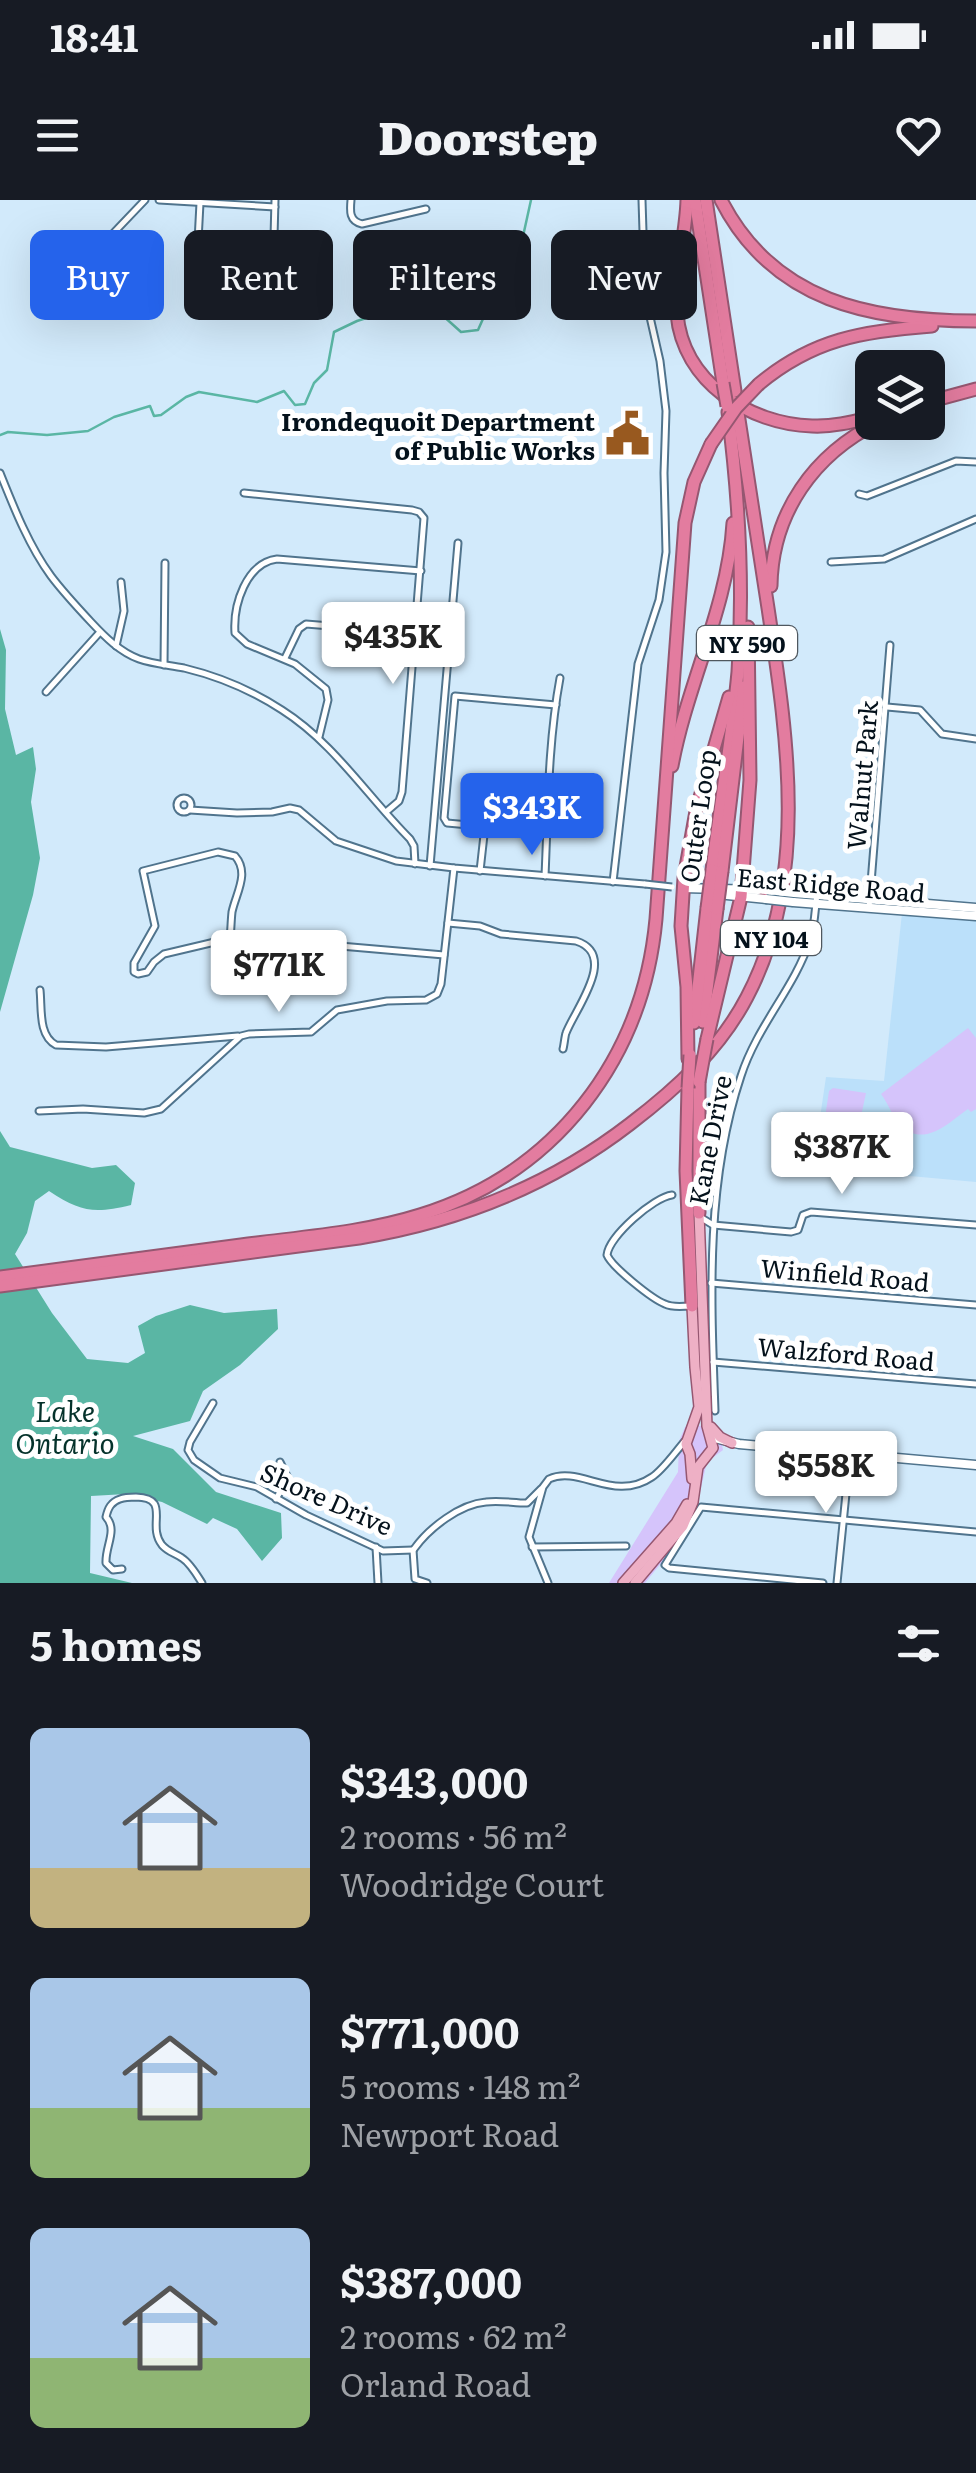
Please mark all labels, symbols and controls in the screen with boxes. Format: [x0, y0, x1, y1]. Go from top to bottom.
text: 18:41 [50, 7, 139, 64]
text: Doorstep [378, 102, 598, 169]
icon: menu [30, 108, 85, 163]
icon: heart [891, 108, 946, 163]
chip: Buy [30, 230, 164, 320]
chip: Rent [184, 230, 333, 320]
chip: Filters [353, 230, 531, 320]
chip: New [551, 230, 697, 320]
map controls [855, 350, 945, 440]
button: layers [855, 350, 945, 440]
place label: Irondequoit Department of Public Works [281, 402, 595, 468]
public building icon: Irondequoit Department of Public Works [604, 410, 652, 458]
pin: $435K [323, 602, 463, 687]
text: $435K [344, 610, 442, 658]
road number: NY 590 [697, 626, 797, 660]
street label: Walnut Park [836, 698, 886, 851]
street label: Outer Loop [669, 747, 725, 885]
pin: $343K [462, 773, 602, 858]
text: $343K [482, 781, 582, 829]
street label: East Ridge Road [735, 857, 927, 911]
road number: NY 104 [721, 921, 821, 955]
pin: $771K [209, 930, 349, 1015]
text: $771K [233, 938, 325, 986]
street label: Kane Drive [678, 1072, 740, 1208]
pin: $387K [772, 1112, 912, 1197]
text: $387K [793, 1120, 891, 1168]
street label: Winfield Road [759, 1248, 931, 1300]
street label: Walzford Road [756, 1327, 936, 1379]
water label: Lake Ontario [15, 1389, 115, 1463]
pin: $558K [756, 1431, 896, 1516]
text: $558K [777, 1439, 875, 1487]
street label: Shore Drive [255, 1452, 399, 1544]
text: 5 homes [30, 1612, 202, 1674]
icon: filters [891, 1616, 946, 1671]
text: $343,000 [340, 1749, 528, 1811]
icon: home [110, 1768, 230, 1888]
text: 2 rooms · 56 m² [340, 1811, 567, 1859]
text: Woodridge Court [340, 1859, 604, 1907]
text: $771,000 [340, 1999, 520, 2061]
icon: home [110, 2018, 230, 2138]
text: 5 rooms · 148 m² [340, 2061, 580, 2109]
text: Newport Road [340, 2109, 559, 2157]
text: $387,000 [340, 2249, 522, 2311]
icon: home [110, 2268, 230, 2388]
text: 2 rooms · 62 m² [340, 2311, 567, 2359]
text: Orland Road [340, 2359, 531, 2407]

